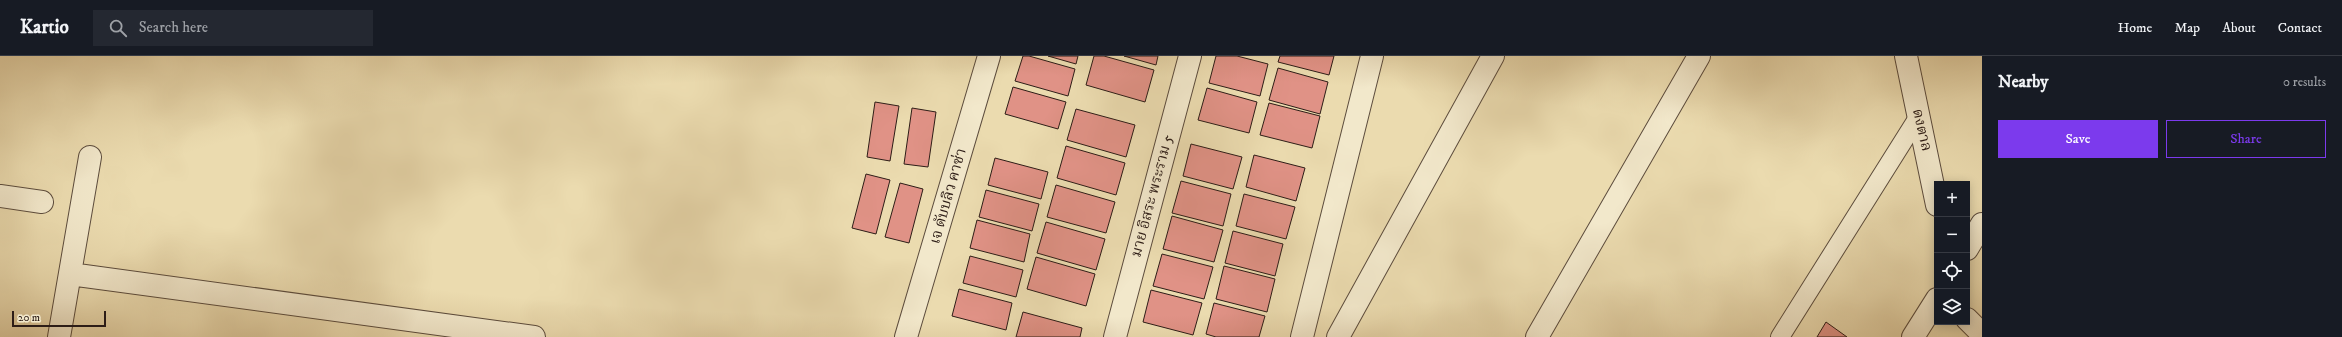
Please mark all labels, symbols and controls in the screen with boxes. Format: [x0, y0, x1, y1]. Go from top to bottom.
search box [93, 10, 373, 46]
text: Kartio [20, 16, 69, 39]
icon: search [107, 17, 129, 39]
text: Search here [139, 18, 208, 37]
text: Home [2118, 19, 2152, 37]
text: Map [2174, 19, 2200, 37]
text: About [2222, 19, 2256, 37]
text: Contact [2278, 19, 2322, 37]
text: Nearby [1998, 71, 2048, 93]
text: 0 results [2283, 74, 2326, 90]
street label: ดงตาล [1908, 107, 1936, 153]
button: Save [1998, 120, 2158, 158]
button: Share [2166, 120, 2326, 158]
street label: มาย อิสระ พระราม 5 [1127, 132, 1178, 259]
street label: เจ ดับบลิว คาซ่า [925, 146, 971, 246]
map controls [1934, 181, 1970, 325]
button: + [1934, 181, 1970, 217]
button: − [1934, 217, 1970, 253]
button: locate [1934, 253, 1970, 289]
button: layers [1934, 289, 1970, 325]
scale bar [12, 309, 106, 328]
text: 20 m [18, 311, 40, 325]

